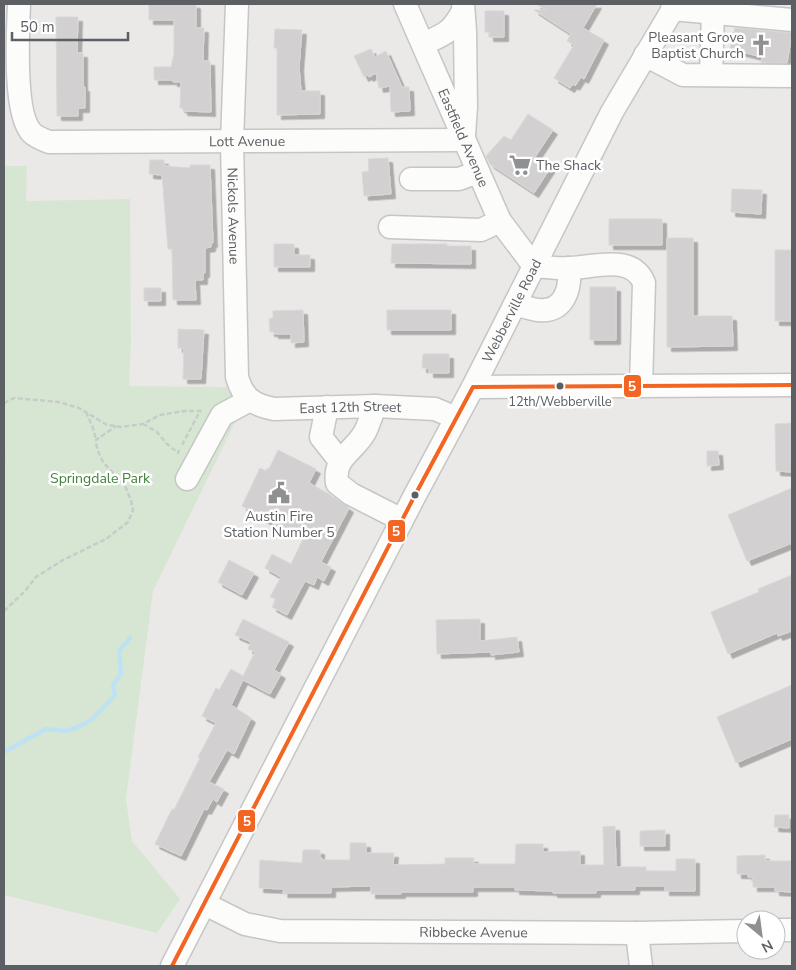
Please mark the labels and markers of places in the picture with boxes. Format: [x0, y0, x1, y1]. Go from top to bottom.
place label: Pleasant Grove Baptist Church [648, 28, 744, 63]
church icon: Pleasant Grove Baptist Church [748, 32, 774, 58]
supermarket icon: The Shack [507, 152, 533, 178]
place label: The Shack [536, 156, 602, 175]
marker: 12th/Webberville [555, 381, 565, 391]
place label: 12th/Webberville [508, 393, 612, 411]
public building icon: Austin Fire Station Number 5 [266, 480, 292, 506]
unlabelled marker [410, 490, 420, 500]
place label: Austin Fire Station Number 5 [223, 507, 335, 542]

